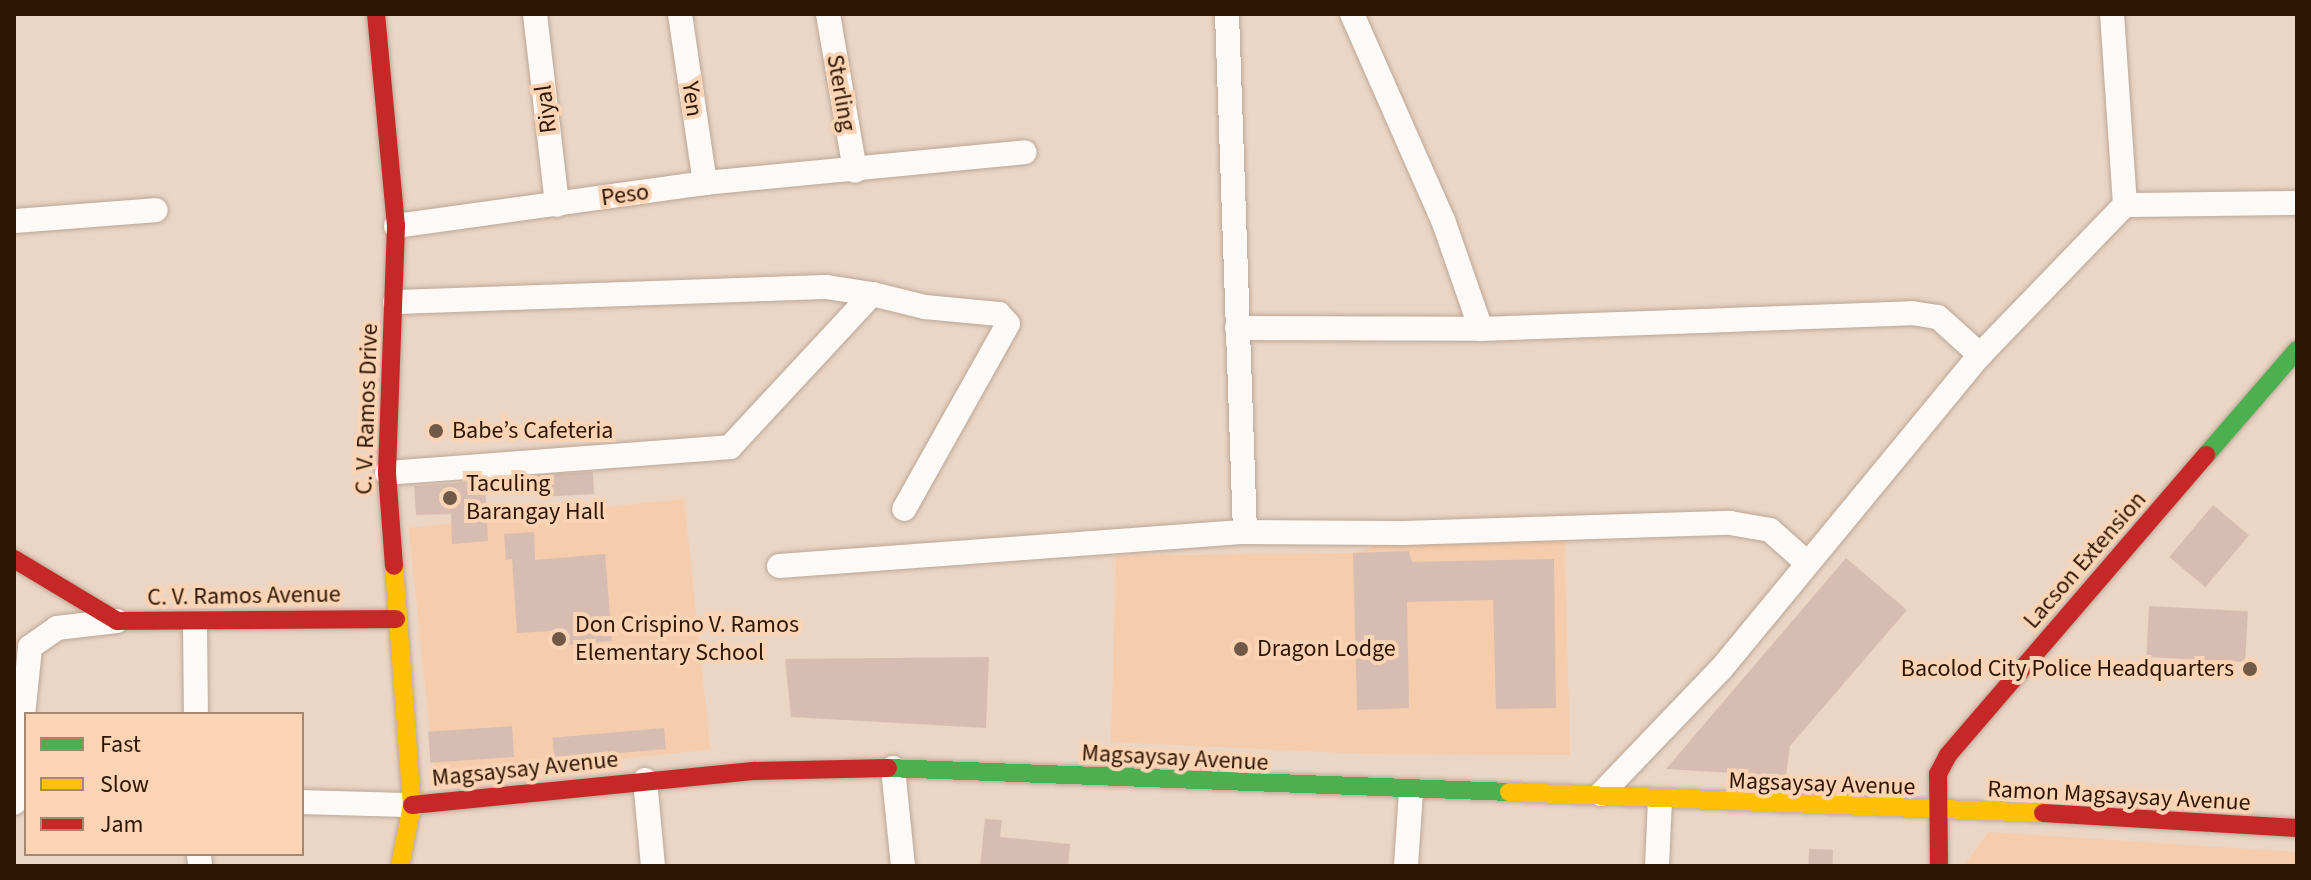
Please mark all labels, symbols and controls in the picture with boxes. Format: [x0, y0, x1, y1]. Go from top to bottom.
street label: Sterling [820, 52, 862, 134]
street label: Yen [675, 79, 709, 119]
street label: Riyal [529, 83, 563, 135]
street label: Peso [599, 177, 651, 213]
street label: C. V. Ramos Drive [350, 323, 384, 495]
place label: Babe’s Cafeteria [452, 417, 613, 445]
marker: Babe’s Cafeteria [427, 422, 445, 440]
place label: Taculing Barangay Hall [466, 470, 605, 526]
street label: Lacson Extension [2017, 485, 2153, 635]
marker: Taculing Barangay Hall [441, 489, 459, 507]
street label: C. V. Ramos Avenue [147, 580, 341, 612]
place label: Don Crispino V. Ramos Elementary School [575, 611, 799, 667]
marker: Don Crispino V. Ramos Elementary School [550, 630, 568, 648]
place label: Dragon Lodge [1257, 635, 1396, 663]
marker: Dragon Lodge [1232, 640, 1250, 658]
place label: Bacolod City Police Headquarters [1901, 655, 2234, 683]
marker: Bacolod City Police Headquarters [2241, 660, 2259, 678]
legend [24, 712, 304, 856]
text: Fast [100, 727, 141, 762]
street label: Magsaysay Avenue [1081, 739, 1269, 777]
street label: Magsaysay Avenue [430, 745, 620, 793]
street label: Magsaysay Avenue [1728, 766, 1916, 802]
text: Slow [100, 767, 149, 802]
street label: Ramon Magsaysay Avenue [1987, 775, 2251, 817]
text: Jam [100, 807, 144, 842]

